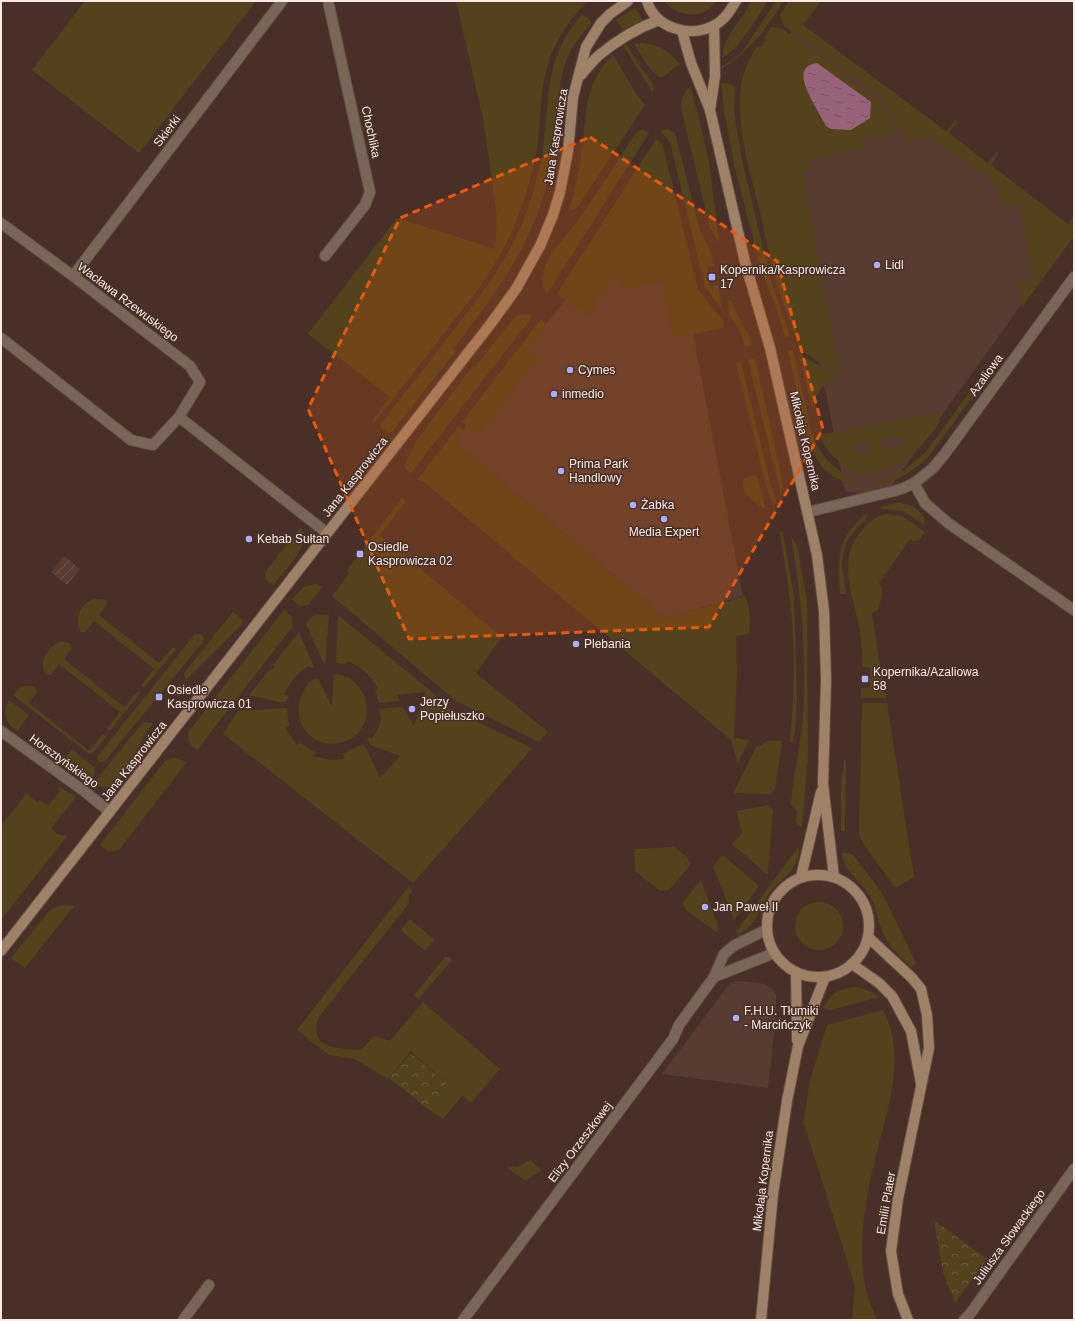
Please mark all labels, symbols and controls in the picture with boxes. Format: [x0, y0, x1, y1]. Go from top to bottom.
street label: Jana Kasprowicza [541, 87, 571, 186]
street label: Chochlika [359, 105, 383, 160]
street label: Skierki [151, 112, 183, 150]
place label: Lidl [885, 258, 904, 272]
street label: Wacława Rzewuskiego [75, 259, 182, 345]
marker: Lidl [872, 260, 882, 270]
place label: Kopernika/Kasprowicza 17 [720, 263, 846, 291]
marker: Kopernika/Kasprowicza 17 [707, 272, 717, 282]
street label: Azaliowa [966, 351, 1006, 399]
place label: Cymes [578, 363, 615, 377]
marker: Cymes [565, 365, 575, 375]
place label: inmedio [562, 387, 604, 401]
marker: inmedio [549, 389, 559, 399]
street label: Mikołaja Kopernika [787, 390, 823, 492]
street label: Jana Kasprowicza [320, 434, 391, 520]
place label: Prima Park Handlowy [569, 457, 629, 485]
marker: Prima Park Handlowy [556, 466, 566, 476]
place label: Żabka [641, 498, 675, 512]
marker: Żabka [628, 500, 638, 510]
marker: Media Expert [659, 514, 669, 524]
place label: Media Expert [629, 525, 700, 539]
place label: Kebab Sułtan [257, 532, 329, 546]
marker: Kebab Sułtan [244, 534, 254, 544]
place label: Osiedle Kasprowicza 02 [368, 540, 453, 568]
marker: Osiedle Kasprowicza 02 [355, 549, 365, 559]
place label: Plebania [584, 637, 631, 651]
marker: Plebania [571, 639, 581, 649]
place label: Kopernika/Azaliowa 58 [873, 665, 979, 693]
marker: Kopernika/Azaliowa 58 [860, 674, 870, 684]
place label: Osiedle Kasprowicza 01 [167, 683, 252, 711]
marker: Osiedle Kasprowicza 01 [154, 692, 164, 702]
place label: Jerzy Popiełuszko [420, 695, 485, 723]
marker: Jerzy Popiełuszko [407, 704, 417, 714]
street label: Jana Kasprowicza [99, 718, 170, 804]
street label: Horsztyńskiego [27, 731, 102, 791]
place label: Jan Paweł II [713, 900, 778, 914]
marker: Jan Paweł II [700, 902, 710, 912]
place label: F.H.U. Tłumiki - Marcińczyk [744, 1004, 818, 1032]
marker: F.H.U. Tłumiki - Marcińczyk [731, 1013, 741, 1023]
street label: Elizy Orzeszkowej [545, 1099, 615, 1185]
street label: Mikołaja Kopernika [750, 1130, 776, 1232]
street label: Emilii Plater [874, 1171, 898, 1235]
street label: Juliusza Słowackiego [970, 1186, 1048, 1287]

